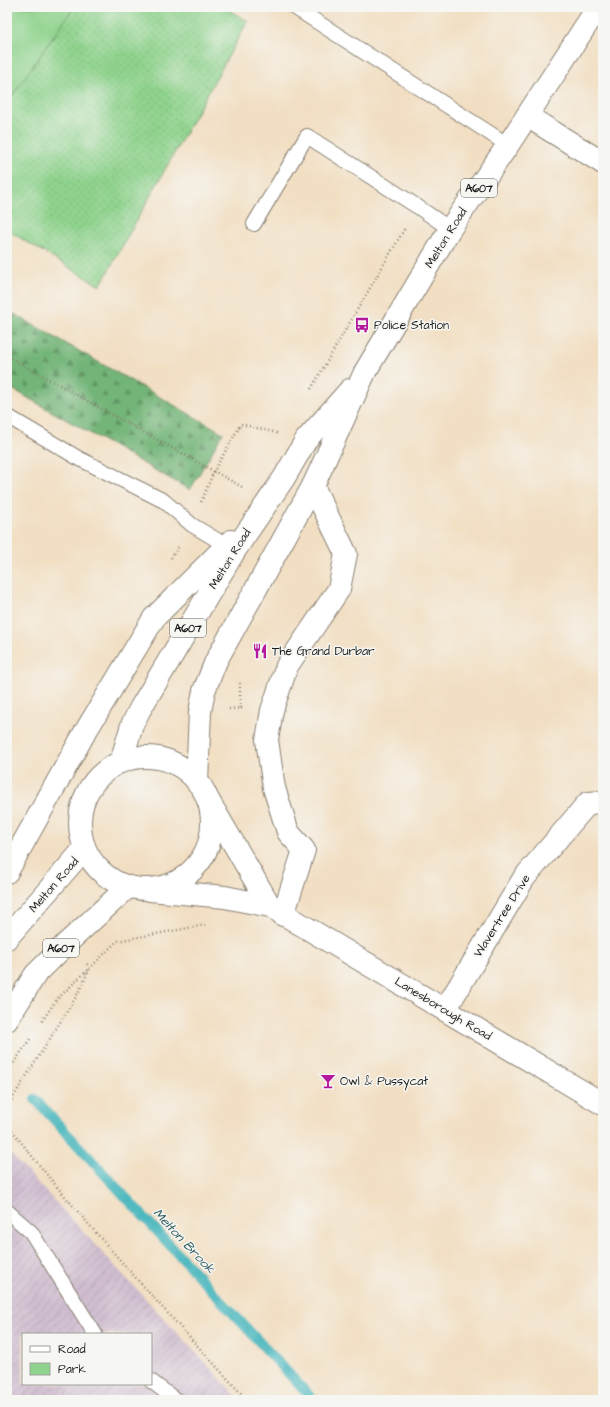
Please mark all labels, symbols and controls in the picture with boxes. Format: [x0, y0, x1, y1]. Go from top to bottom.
road number: A607 [461, 179, 497, 197]
street label: Melton Road [421, 205, 471, 271]
bus stop icon: Police Station [353, 316, 371, 334]
place label: Police Station [374, 317, 449, 334]
street label: Melton Road [205, 526, 255, 592]
road number: A607 [170, 619, 206, 637]
restaurant icon: The Grand Durbar [251, 642, 269, 660]
place label: The Grand Durbar [272, 643, 375, 660]
street label: Melton Road [25, 854, 83, 916]
street label: Wavertree Drive [470, 871, 535, 961]
road number: A607 [43, 939, 79, 957]
street label: Lanesborough Road [391, 973, 495, 1046]
bar icon: Owl & Pussycat [319, 1072, 337, 1090]
place label: Owl & Pussycat [340, 1073, 428, 1091]
water label: Melton Brook [149, 1204, 220, 1278]
legend [22, 1333, 152, 1385]
text: Road [58, 1341, 86, 1358]
text: Park [58, 1361, 86, 1378]

